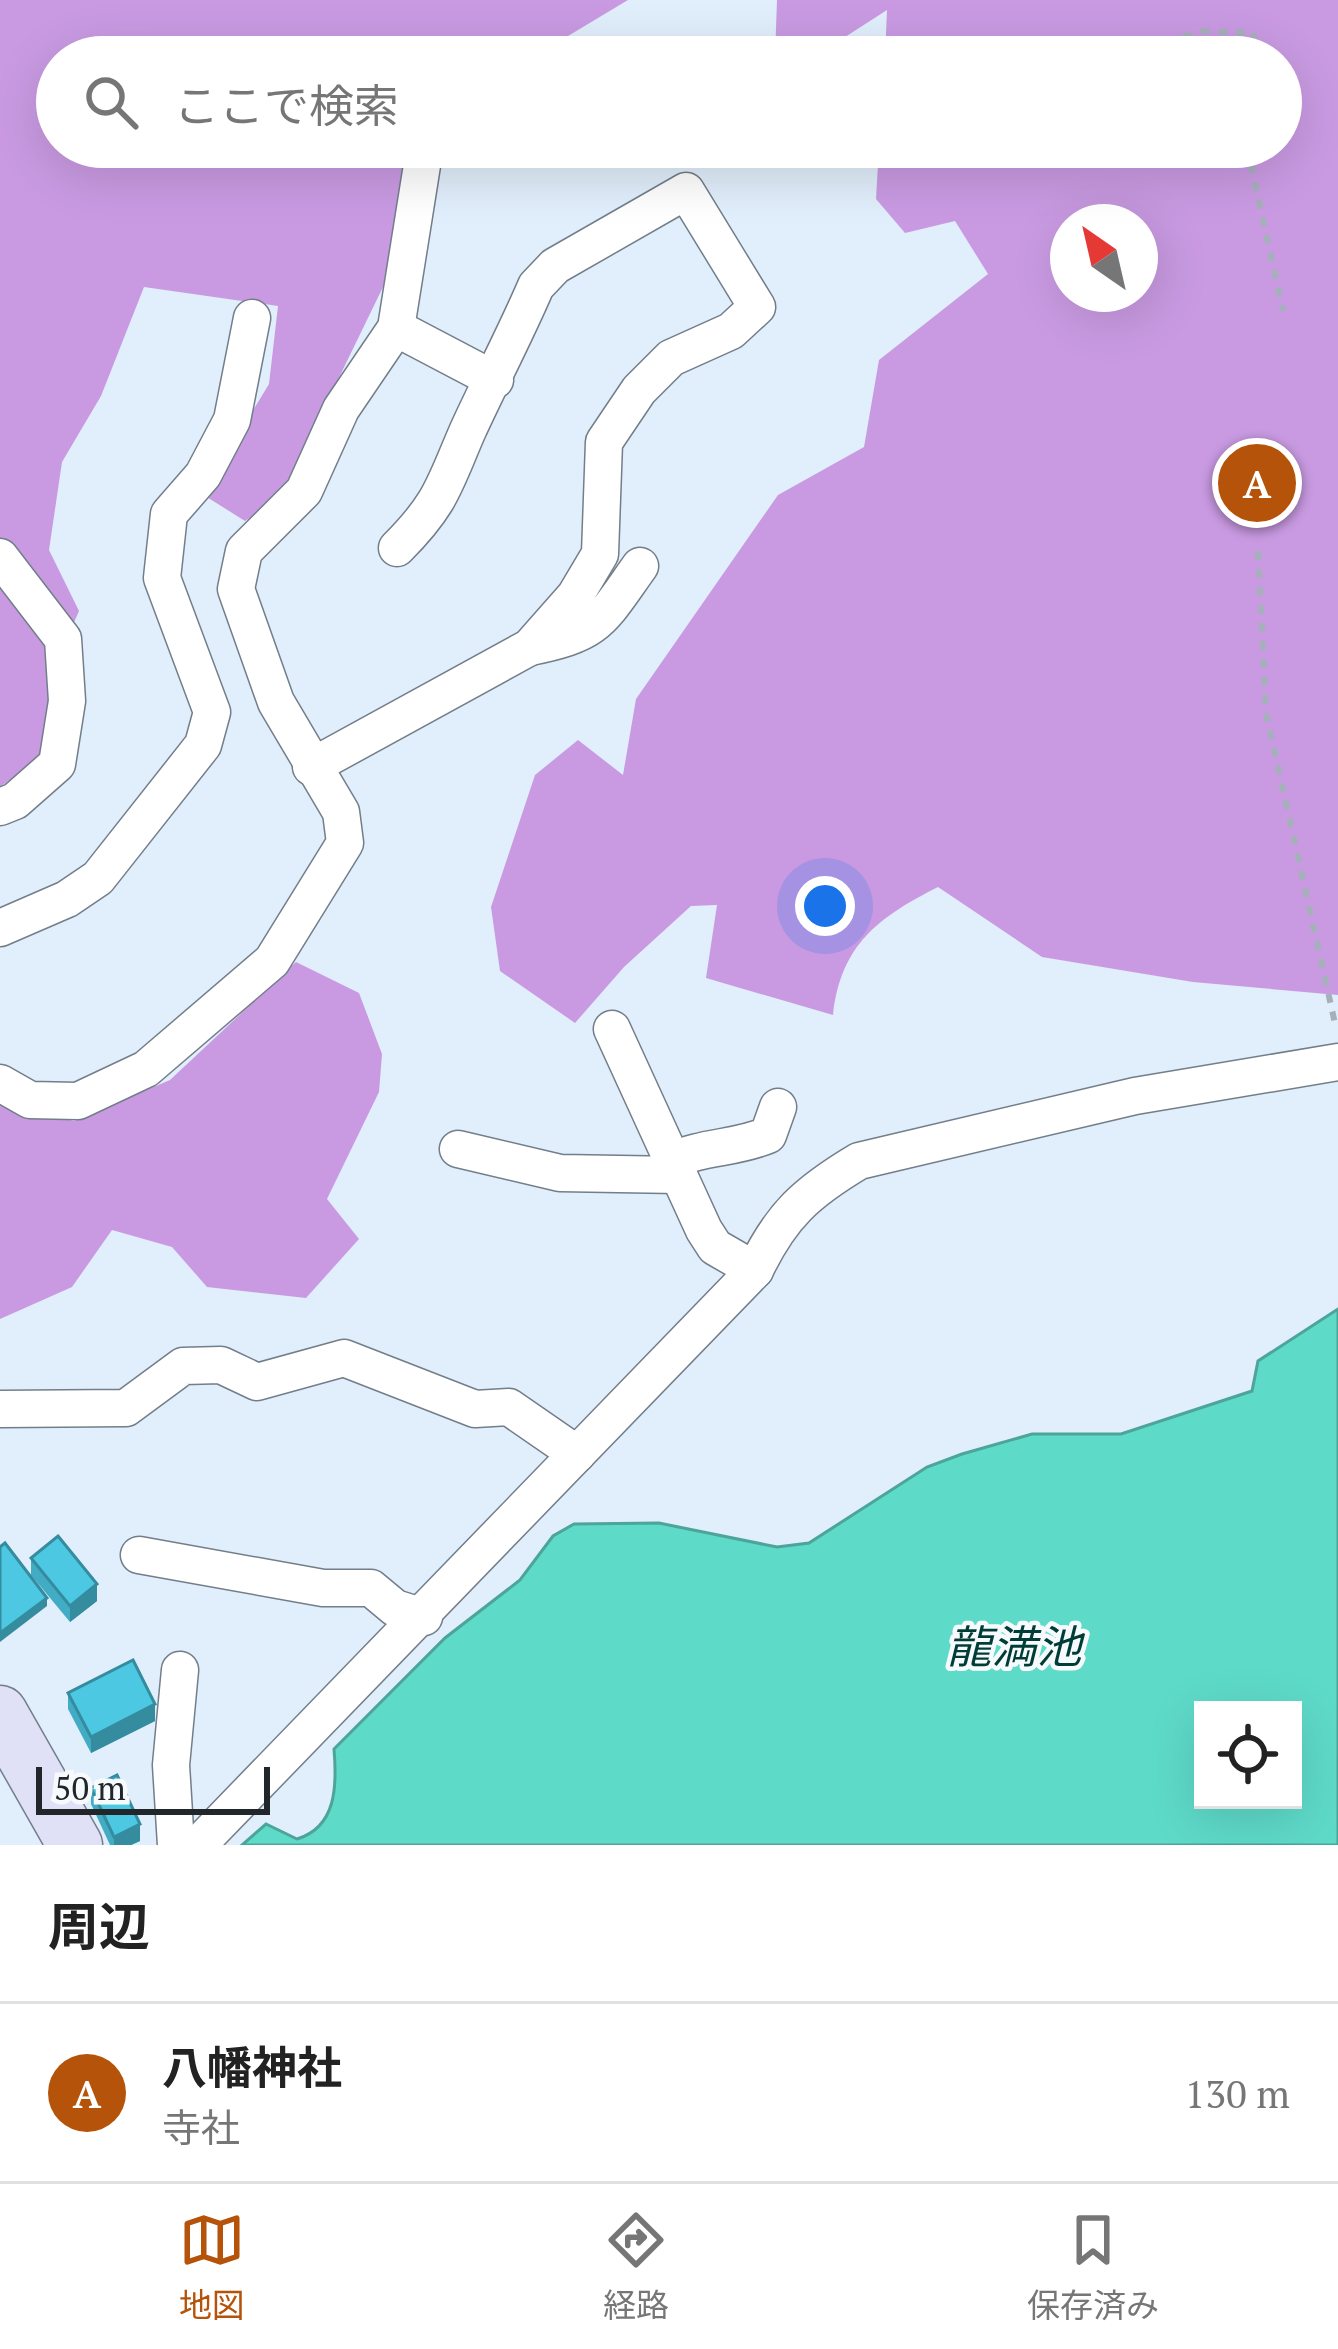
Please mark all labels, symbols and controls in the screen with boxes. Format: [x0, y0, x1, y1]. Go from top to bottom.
search box [36, 36, 1302, 168]
icon: search [78, 69, 144, 135]
text: ここで検索 [174, 75, 399, 135]
north arrow [1050, 204, 1158, 312]
pin: A [1218, 438, 1296, 528]
your location [795, 876, 855, 936]
water label: 龍満池 [946, 1616, 1085, 1676]
map controls [1194, 1701, 1302, 1809]
button: locate [1194, 1701, 1302, 1809]
scale bar [36, 1761, 270, 1814]
text: 50 m [54, 1766, 126, 1809]
text: 周辺 [48, 1892, 150, 1960]
text: 八幡神社 [162, 2037, 342, 2097]
text: A [73, 2067, 101, 2119]
text: 130 m [1185, 2067, 1290, 2119]
text: 寺社 [162, 2101, 240, 2153]
tab: 地図 [179, 2207, 245, 2327]
tab: 経路 [603, 2207, 669, 2327]
tab: 保存済み [1027, 2207, 1159, 2327]

